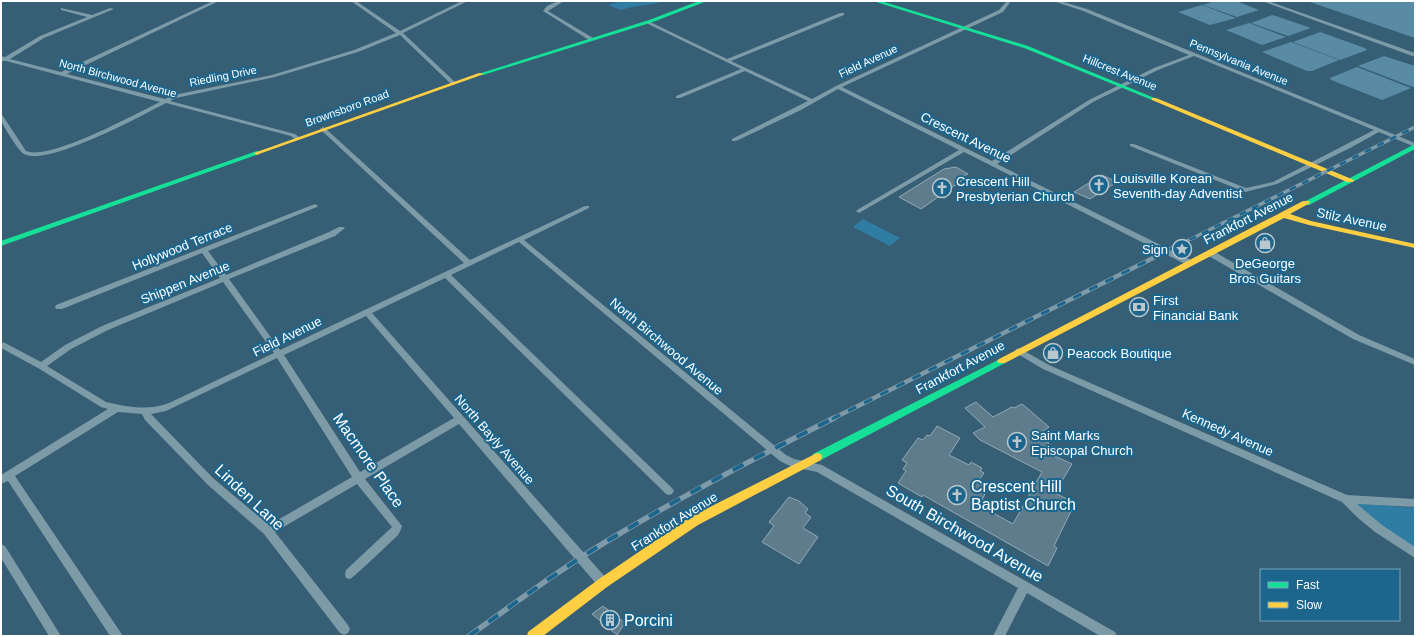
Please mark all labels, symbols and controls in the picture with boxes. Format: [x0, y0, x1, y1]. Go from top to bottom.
street label: Pennsylvania Avenue [1188, 37, 1290, 87]
street label: Field Avenue [837, 42, 899, 80]
street label: Hillcrest Avenue [1081, 52, 1159, 92]
street label: North Birchwood Avenue [58, 57, 178, 99]
street label: Riedling Drive [188, 64, 258, 88]
street label: Brownsboro Road [304, 87, 390, 129]
street label: Crescent Avenue [918, 109, 1013, 166]
place label: Louisville Korean Seventh-day Adventist [1113, 171, 1243, 201]
place label: Crescent Hill Presbyterian Church [956, 174, 1075, 204]
church icon: Louisville Korean Seventh-day Adventist [1088, 174, 1110, 196]
church icon: Crescent Hill Presbyterian Church [931, 177, 953, 199]
street label: Frankfort Avenue [1201, 189, 1296, 248]
street label: Stilz Avenue [1315, 205, 1388, 234]
street label: Hollywood Terrace [130, 220, 234, 273]
shop icon: DeGeorge Bros Guitars [1254, 232, 1276, 254]
place icon: Sign [1171, 238, 1193, 260]
place label: Sign [1142, 242, 1168, 257]
place label: DeGeorge Bros Guitars [1229, 256, 1302, 286]
street label: Shippen Avenue [139, 258, 232, 307]
place label: First Financial Bank [1153, 293, 1239, 323]
street label: North Birchwood Avenue [607, 295, 726, 398]
bank icon: First Financial Bank [1128, 296, 1150, 318]
street label: Field Avenue [250, 313, 324, 360]
street label: Frankfort Avenue [913, 338, 1007, 397]
shop icon: Peacock Boutique [1042, 342, 1064, 364]
place label: Peacock Boutique [1067, 346, 1172, 361]
street label: North Bayly Avenue [452, 391, 538, 487]
street label: Kennedy Avenue [1180, 406, 1276, 459]
street label: Macmore Place [330, 410, 407, 511]
place label: Saint Marks Episcopal Church [1031, 428, 1133, 458]
church icon: Saint Marks Episcopal Church [1006, 431, 1028, 453]
street label: Linden Lane [212, 461, 288, 534]
place label: Crescent Hill Baptist Church [971, 478, 1076, 513]
street label: South Birchwood Avenue [883, 481, 1046, 585]
church icon: Crescent Hill Baptist Church [946, 484, 968, 506]
street label: Frankfort Avenue [628, 489, 720, 554]
legend [1260, 569, 1400, 621]
text: Fast [1296, 578, 1320, 592]
text: Slow [1296, 598, 1322, 612]
building icon: Porcini [599, 609, 621, 631]
place label: Porcini [624, 612, 673, 629]

